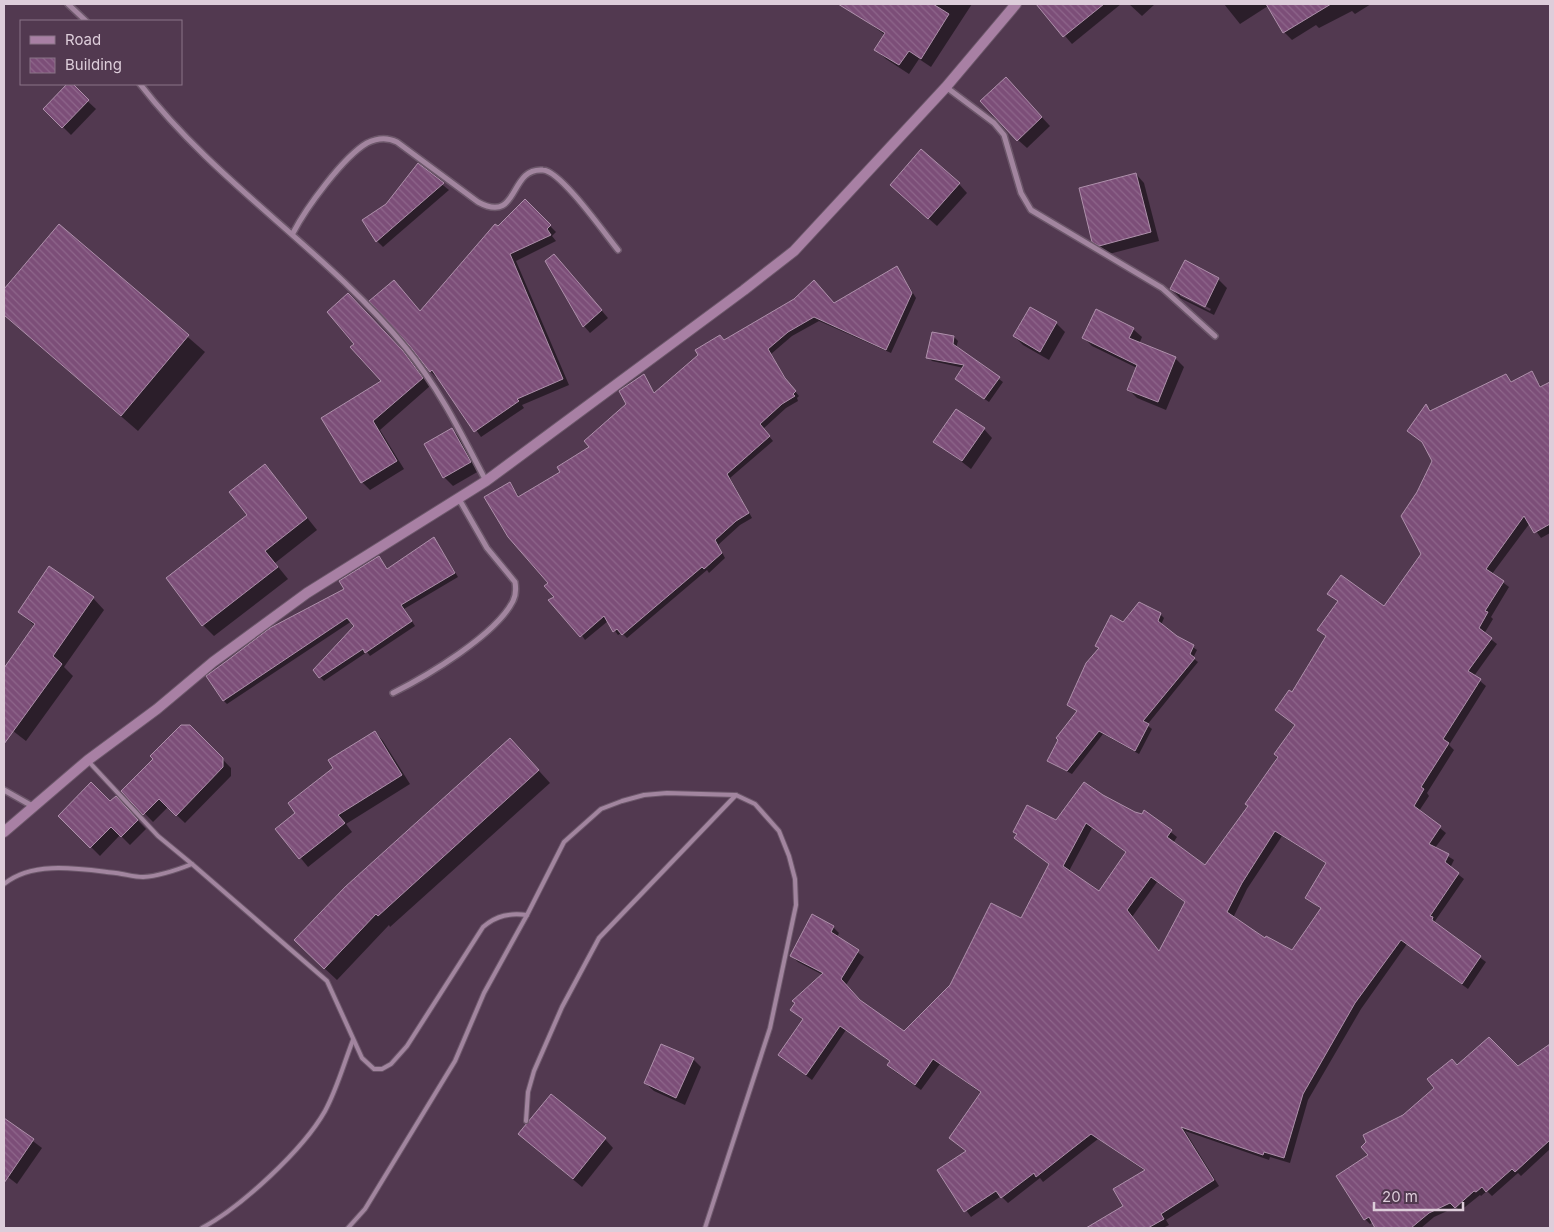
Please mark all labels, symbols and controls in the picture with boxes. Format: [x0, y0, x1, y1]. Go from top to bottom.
legend [20, 20, 182, 85]
text: Road [65, 30, 101, 49]
text: Building [65, 55, 122, 74]
scale bar [1374, 1180, 1463, 1212]
text: 20 m [1382, 1187, 1418, 1206]

